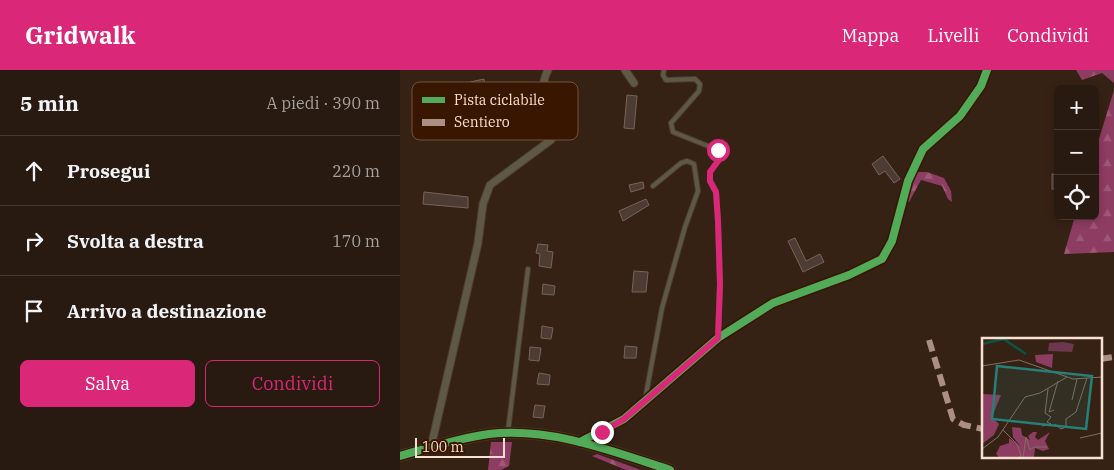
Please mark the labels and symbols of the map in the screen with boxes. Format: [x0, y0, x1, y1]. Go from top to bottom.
legend [412, 82, 578, 140]
text: Pista ciclabile [454, 91, 545, 109]
text: Sentiero [454, 113, 510, 131]
route start [707, 139, 730, 162]
inset map [982, 338, 1102, 458]
route end [591, 421, 614, 444]
scale bar [415, 435, 505, 458]

